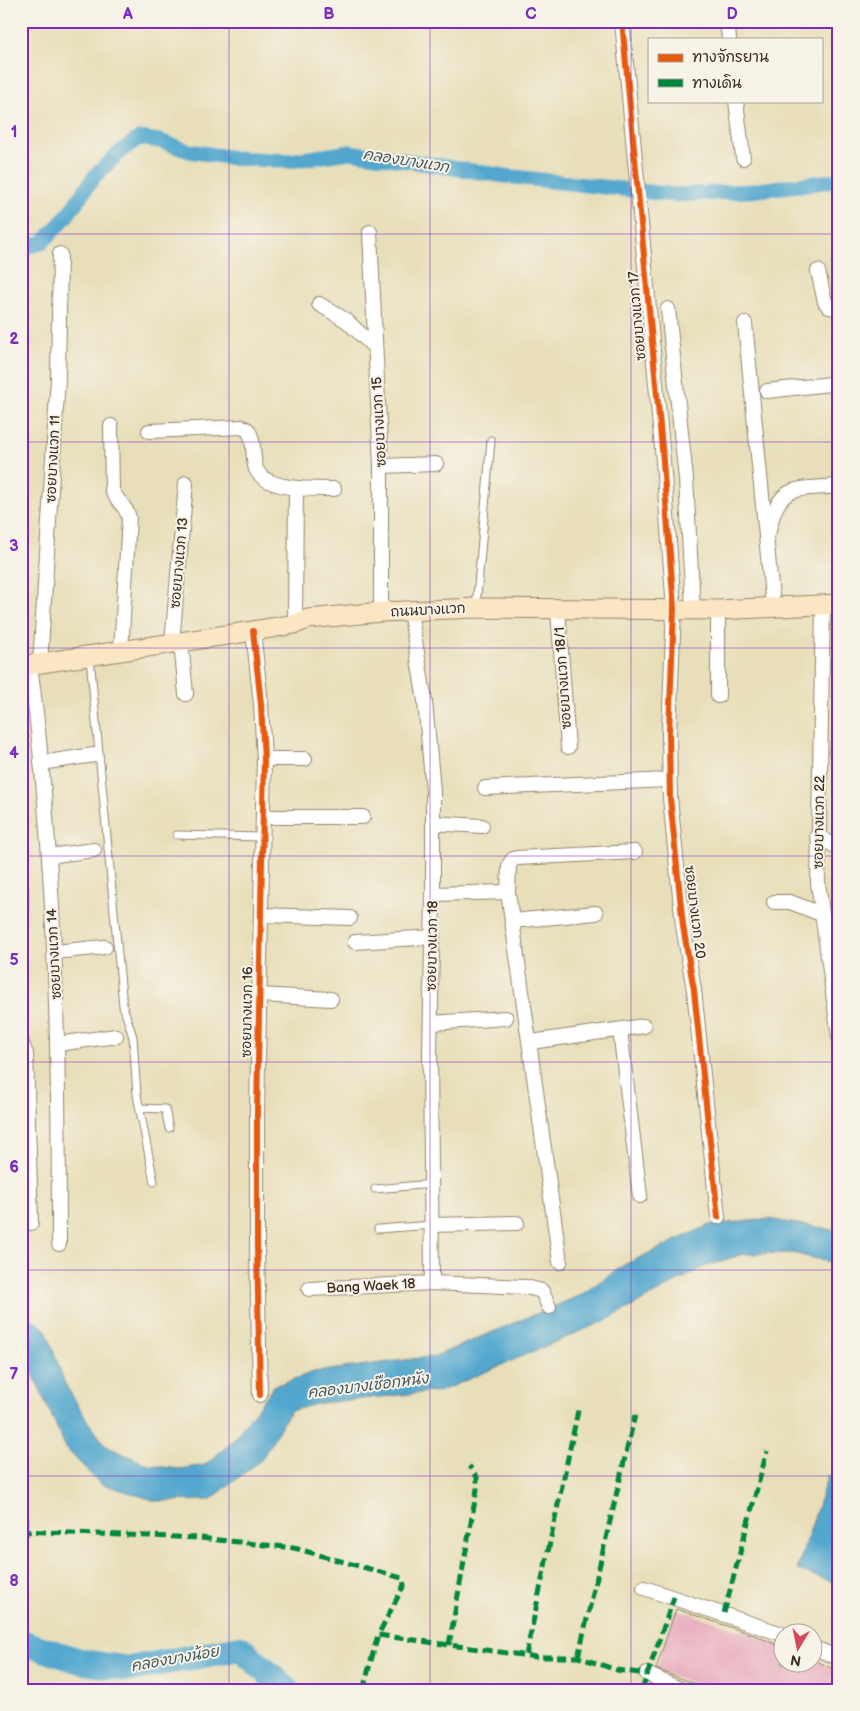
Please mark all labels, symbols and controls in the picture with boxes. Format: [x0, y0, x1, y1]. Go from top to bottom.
text: A [122, 5, 133, 24]
text: B [323, 5, 335, 24]
text: C [525, 5, 537, 24]
text: D [726, 5, 738, 24]
legend [648, 38, 822, 102]
text: ทางจักรยาน [692, 48, 769, 67]
text: ทางเดิน [692, 74, 742, 93]
text: 1 [11, 123, 17, 142]
water label: คลองบางแวก [362, 145, 452, 177]
street label: ซอยบางแวก 17 [625, 271, 649, 361]
text: 2 [9, 330, 19, 349]
street label: ซอยบางแวก 15 [368, 376, 390, 468]
street label: ซอยบางแวก 11 [42, 415, 64, 503]
street label: ซอยบางแวก 13 [167, 517, 191, 609]
text: 3 [9, 537, 19, 556]
street label: ถนนบางแวก [390, 600, 466, 620]
street label: ซอยบางแวก 18/1 [551, 626, 575, 730]
text: 4 [9, 744, 19, 763]
street label: ซอยบางแวก 22 [810, 774, 828, 869]
street label: ซอยบางแวก 20 [681, 864, 709, 960]
street label: ซอยบางแวก 18 [423, 900, 441, 992]
street label: ซอยบางแวก 14 [43, 908, 65, 1000]
text: 5 [9, 951, 19, 970]
street label: ซอยบางแวก 16 [238, 966, 256, 1058]
text: 6 [9, 1158, 19, 1177]
street label: Bang Waek 18 [326, 1275, 416, 1297]
text: 7 [10, 1365, 19, 1384]
water label: คลองบางเชือกหนัง [306, 1368, 431, 1403]
text: 8 [9, 1572, 19, 1591]
north arrow [772, 1624, 822, 1674]
water label: คลองบางน้อย [129, 1641, 222, 1676]
text: N [789, 1651, 802, 1670]

